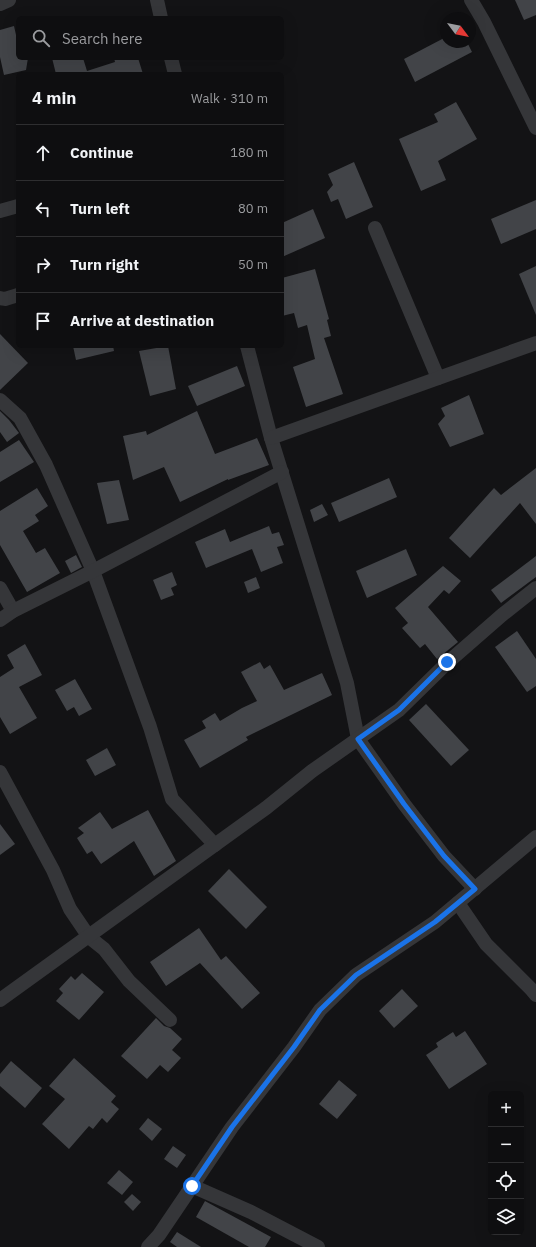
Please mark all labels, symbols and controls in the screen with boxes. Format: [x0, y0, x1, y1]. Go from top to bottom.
north arrow [440, 12, 476, 48]
search box [16, 16, 284, 60]
icon: search [30, 27, 52, 49]
text: Search here [62, 29, 142, 48]
text: 4 min [32, 87, 76, 109]
text: Walk · 310 m [191, 90, 268, 107]
icon: ahead [32, 142, 54, 164]
text: Continue [70, 143, 134, 162]
text: 180 m [230, 144, 268, 161]
icon: left [32, 198, 54, 220]
text: Turn left [70, 199, 130, 218]
text: 80 m [238, 200, 268, 217]
icon: right [32, 254, 54, 276]
text: Turn right [70, 255, 139, 274]
text: 50 m [238, 256, 268, 273]
icon: arrive [32, 310, 54, 332]
text: Arrive at destination [70, 311, 214, 330]
route end [438, 653, 456, 671]
map controls [488, 1091, 524, 1235]
button: + [488, 1091, 524, 1127]
button: − [488, 1127, 524, 1163]
button: locate [488, 1163, 524, 1199]
route start [183, 1177, 201, 1195]
button: layers [488, 1199, 524, 1235]

